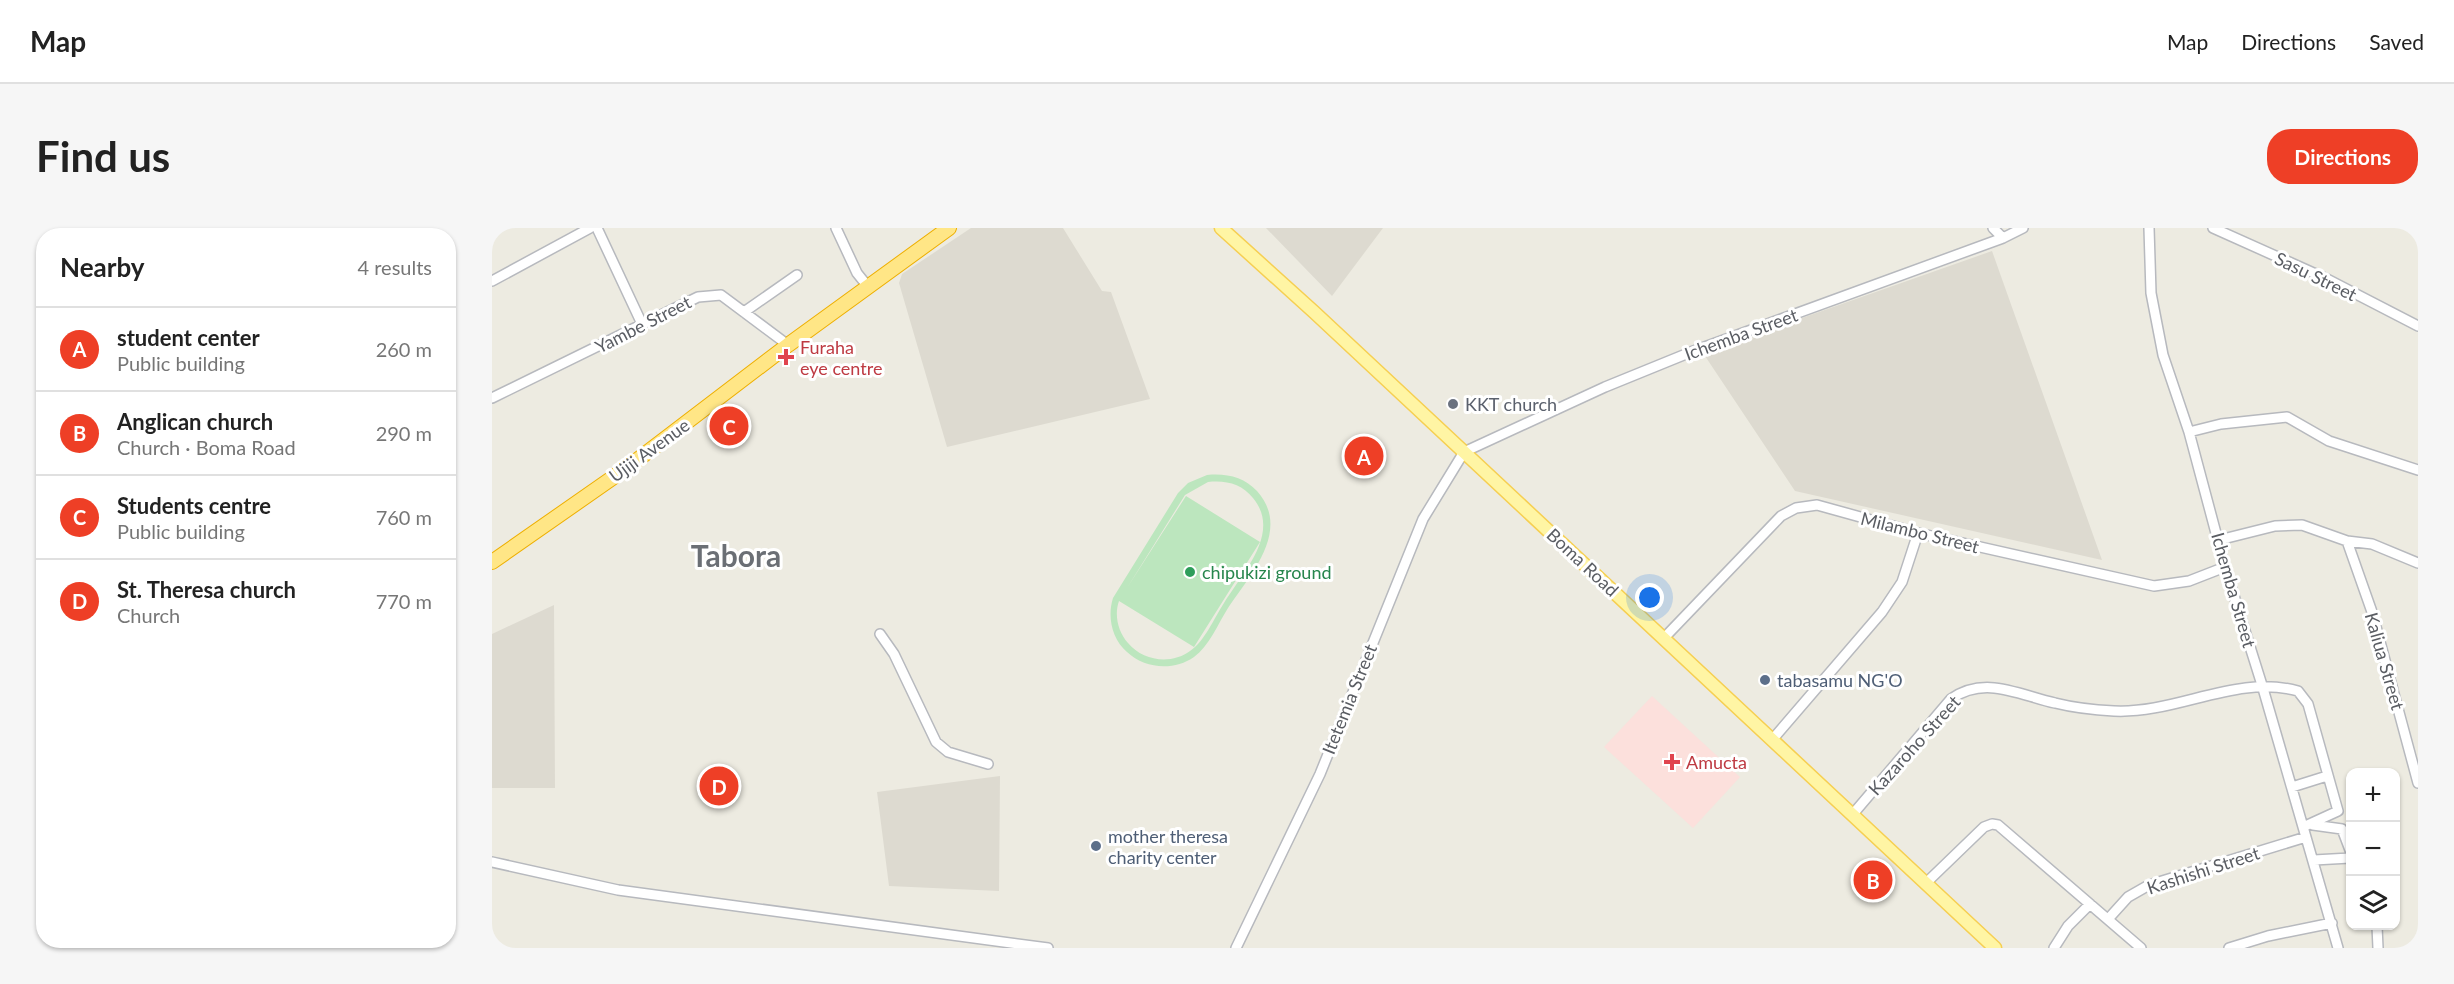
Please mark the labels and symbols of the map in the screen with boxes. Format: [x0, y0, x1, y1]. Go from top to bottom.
street label: Sasu Street [2271, 247, 2361, 306]
street label: Yambe Street [591, 290, 695, 358]
street label: Ichemba Street [1681, 303, 1801, 365]
place label: Furaha eye centre [800, 336, 882, 379]
marker: Furaha eye centre [777, 348, 795, 366]
place label: KKT church [1465, 393, 1557, 415]
marker: KKT church [1446, 397, 1460, 411]
pin: C [710, 404, 748, 448]
street label: Ujiji Avenue [605, 413, 693, 487]
pin: A [1344, 434, 1384, 478]
street label: Milambo Street [1859, 507, 1982, 557]
street label: Boma Road [1543, 523, 1623, 601]
street label: Ichemba Street [2207, 530, 2261, 651]
district label: Tabora [691, 537, 781, 573]
place label: chipukizi ground [1202, 561, 1332, 583]
marker: chipukizi ground [1183, 565, 1197, 579]
your location [1635, 583, 1664, 612]
street label: Kaliua Street [2361, 610, 2410, 713]
street label: Itetemia Street [1317, 640, 1381, 757]
place label: tabasamu NG'O [1777, 669, 1903, 691]
marker: tabasamu NG'O [1758, 673, 1772, 687]
street label: Kazaroho Street [1863, 690, 1965, 799]
place label: Amucta [1686, 751, 1747, 773]
marker: Amucta [1663, 753, 1681, 771]
pin: D [700, 764, 738, 808]
place label: mother theresa charity center [1108, 825, 1228, 868]
marker: mother theresa charity center [1089, 839, 1103, 853]
street label: Kashishi Street [2144, 841, 2263, 899]
pin: B [1854, 858, 1892, 902]

